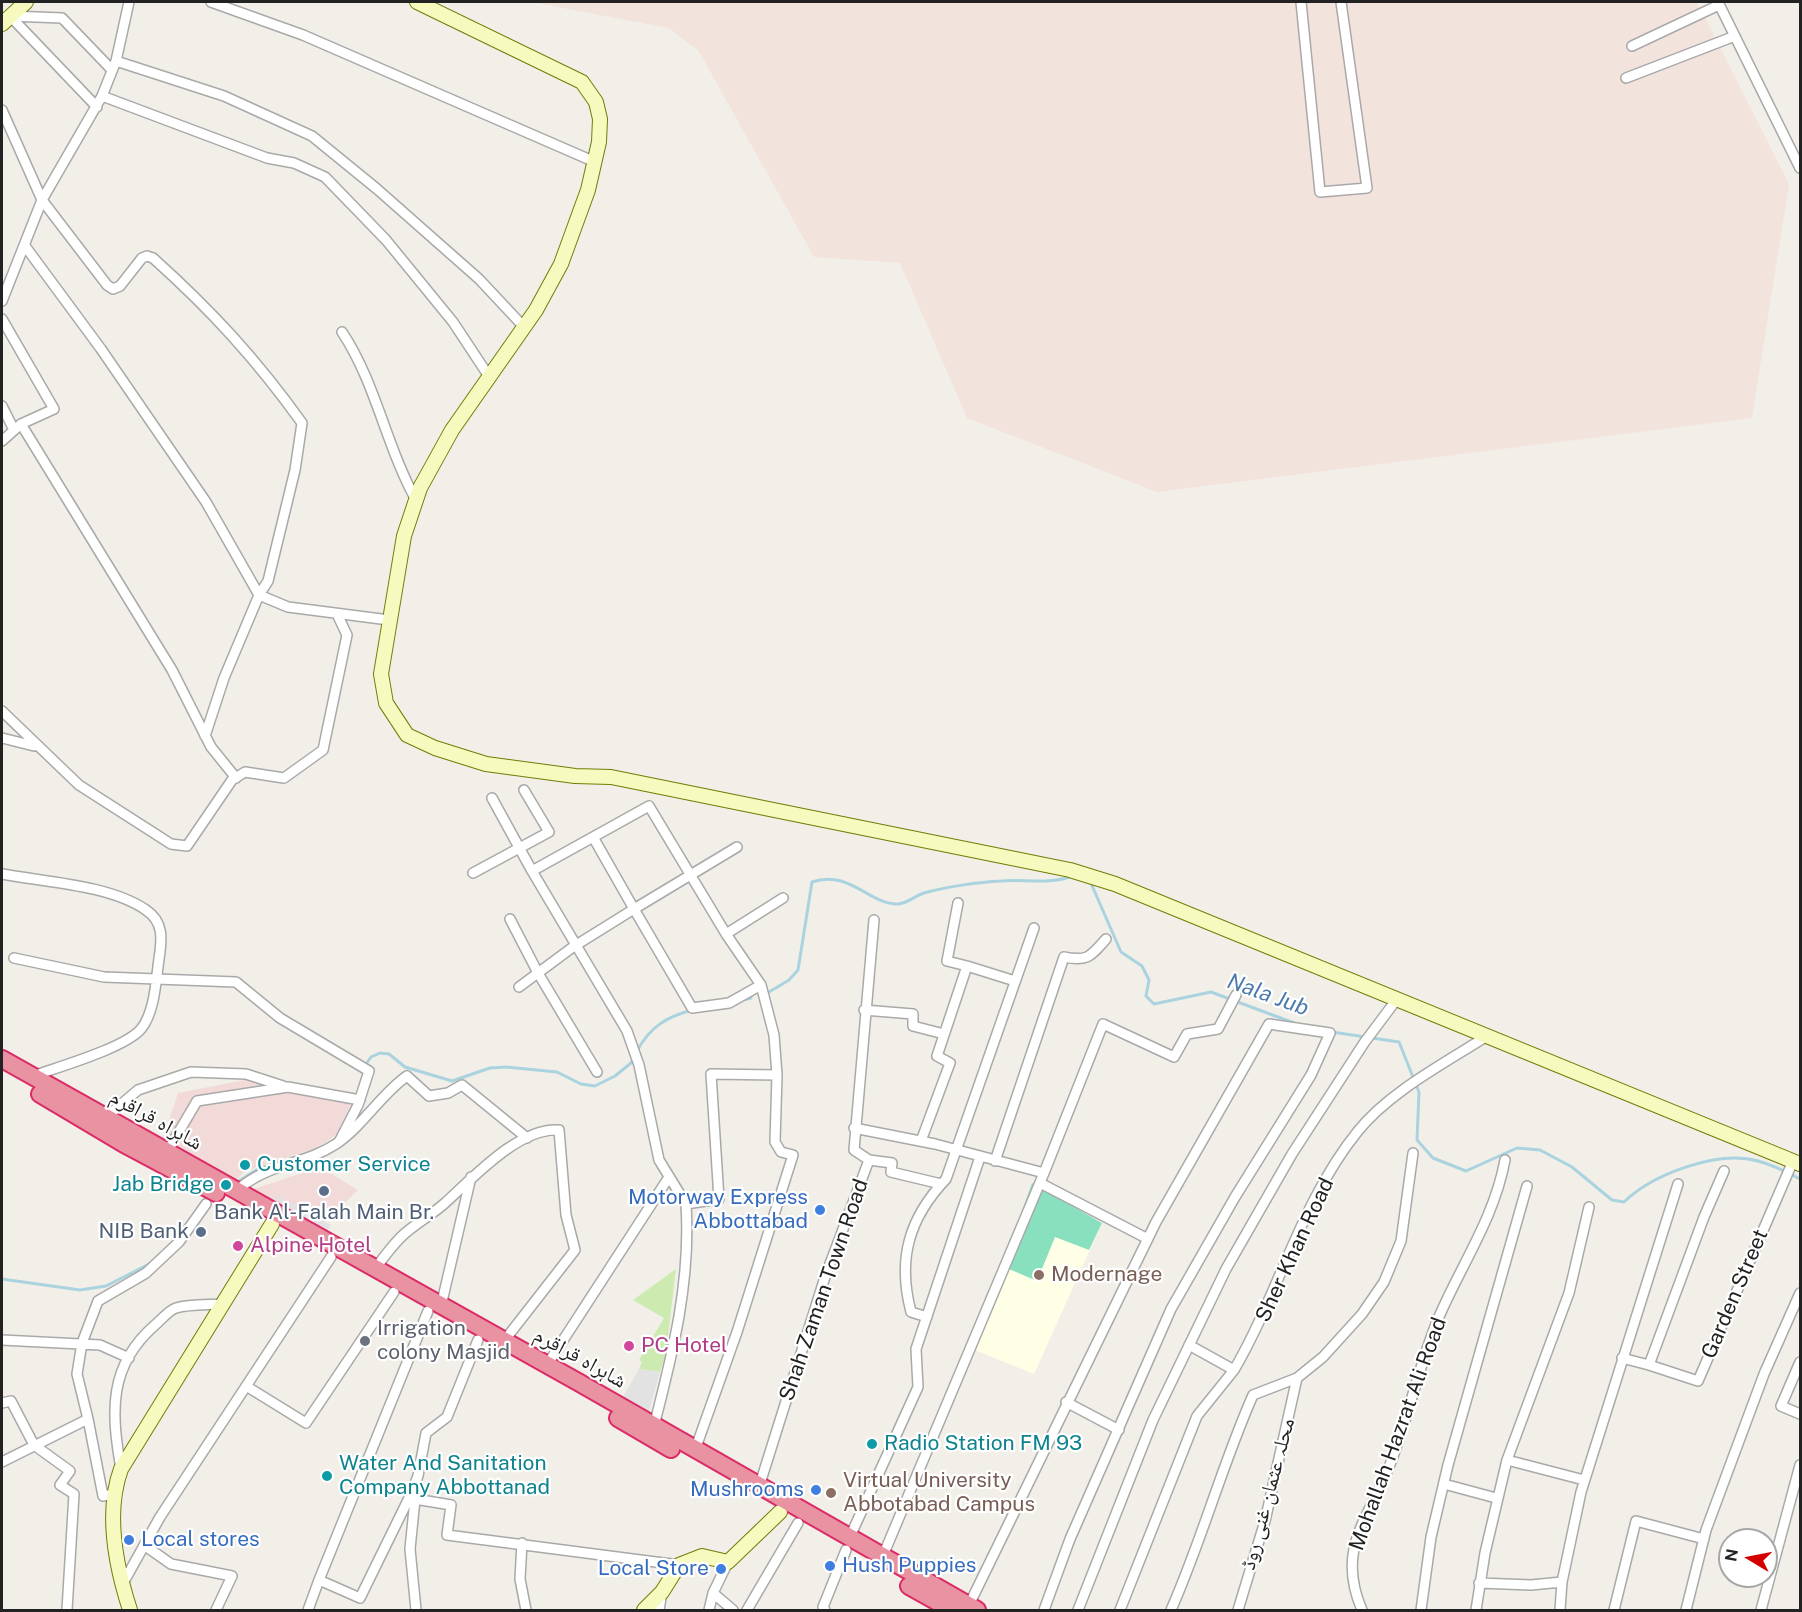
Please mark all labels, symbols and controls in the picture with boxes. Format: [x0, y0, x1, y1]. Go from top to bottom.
water label: Nala Jub [1224, 968, 1312, 1022]
street label: شاہراہ قراقرم [105, 1084, 207, 1156]
place label: Customer Service [257, 1152, 431, 1178]
marker: Customer Service [238, 1158, 252, 1172]
place label: Jab Bridge [112, 1172, 214, 1198]
street label: Sher Khan Road [1251, 1174, 1339, 1326]
street label: Shah Zaman Town Road [774, 1176, 874, 1404]
marker: Jab Bridge [219, 1178, 233, 1192]
marker: Bank Al-Falah Main Br. [317, 1184, 331, 1198]
place label: Motorway Express Abbottabad [628, 1185, 808, 1235]
place label: Bank Al-Falah Main Br. [214, 1200, 434, 1226]
marker: Motorway Express Abbottabad [813, 1203, 827, 1217]
place label: NIB Bank [98, 1219, 189, 1245]
marker: NIB Bank [194, 1225, 208, 1239]
street label: Garden Street [1696, 1226, 1774, 1362]
place label: Alpine Hotel [250, 1233, 372, 1259]
marker: Alpine Hotel [231, 1239, 245, 1253]
place label: Modernage [1051, 1262, 1162, 1288]
marker: Modernage [1032, 1268, 1046, 1282]
street label: Mohallah Hazrat Ali Road [1344, 1314, 1452, 1554]
place label: Irrigation colony Masjid [377, 1316, 510, 1366]
street label: شاہراہ قراقرم [529, 1322, 631, 1394]
place label: PC Hotel [641, 1333, 727, 1359]
marker: Irrigation colony Masjid [358, 1334, 372, 1348]
marker: PC Hotel [622, 1339, 636, 1353]
street label: محلہ عثمان غنی روڈ [1236, 1415, 1300, 1573]
place label: Radio Station FM 93 [884, 1431, 1082, 1457]
marker: Radio Station FM 93 [865, 1437, 879, 1451]
place label: Water And Sanitation Company Abbottanad [339, 1451, 550, 1501]
place label: Virtual University Abbotabad Campus [843, 1468, 1035, 1518]
marker: Water And Sanitation Company Abbottanad [320, 1469, 334, 1483]
place label: Mushrooms [690, 1477, 804, 1503]
marker: Mushrooms [809, 1483, 823, 1497]
marker: Virtual University Abbotabad Campus [824, 1486, 838, 1500]
place label: Local stores [141, 1527, 260, 1553]
north arrow [1718, 1528, 1778, 1588]
marker: Local stores [122, 1533, 136, 1547]
text: N [1721, 1547, 1742, 1563]
place label: Hush Puppies [842, 1553, 976, 1579]
place label: Local Store [598, 1556, 709, 1582]
marker: Hush Puppies [823, 1559, 837, 1573]
marker: Local Store [714, 1562, 728, 1576]

